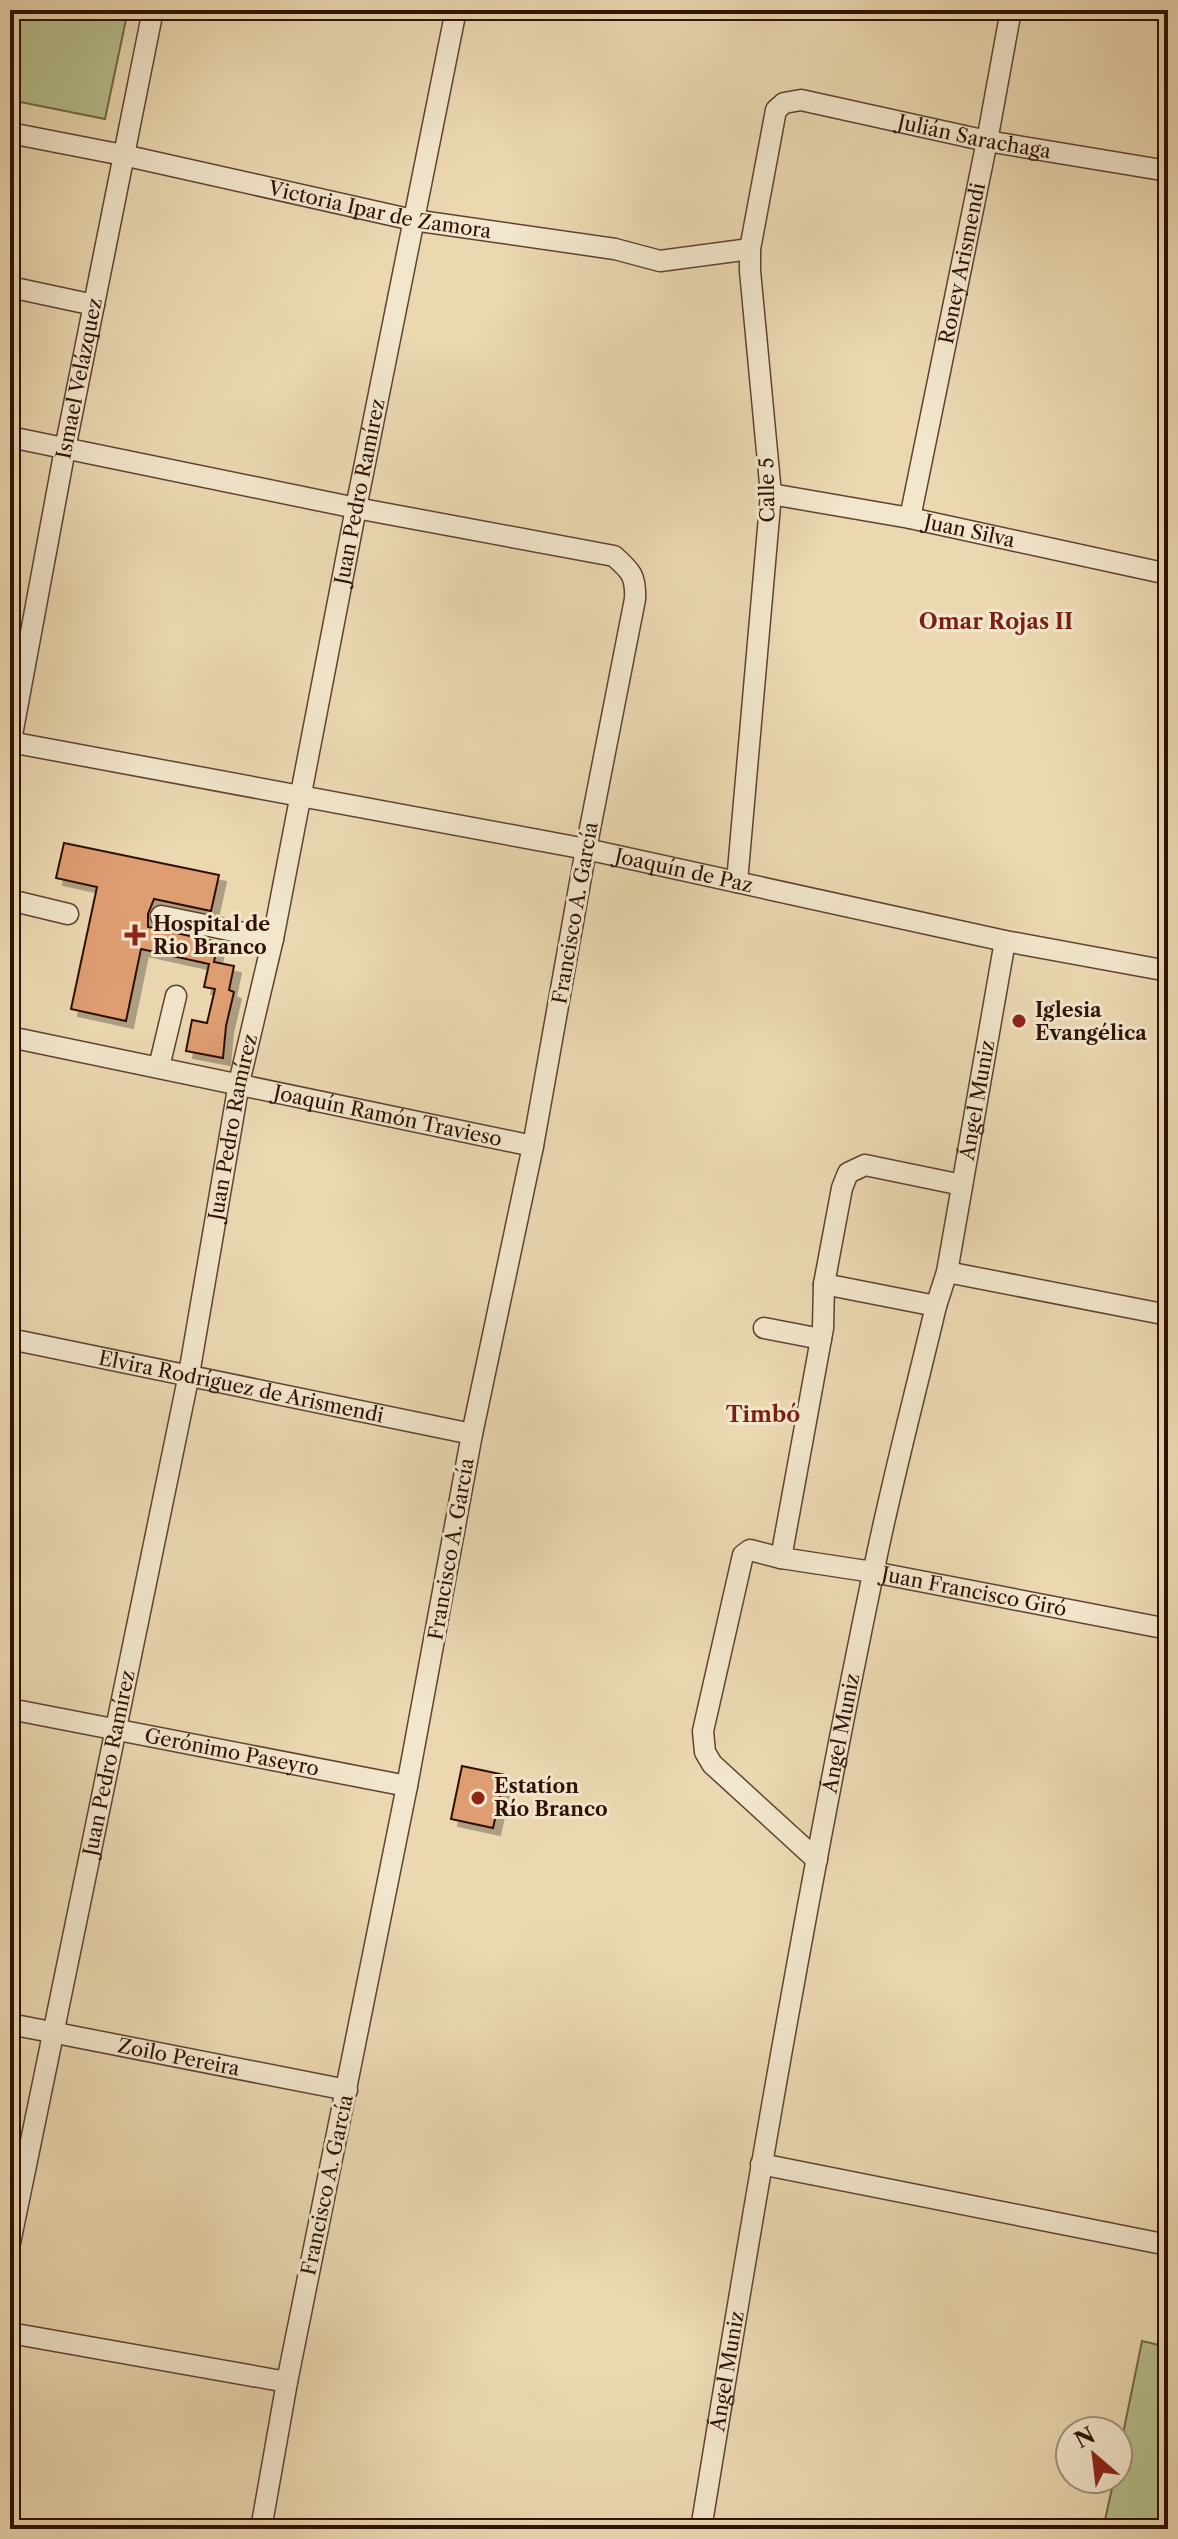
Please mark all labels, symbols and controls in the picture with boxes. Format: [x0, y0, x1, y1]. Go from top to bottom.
street label: Julián Sarachaga [893, 109, 1053, 163]
street label: Victoria Ipar de Zamora [265, 176, 493, 243]
street label: Roney Arismendi [934, 181, 990, 346]
street label: Ismael Velázquez [51, 296, 107, 461]
street label: Juan Pedro Ramírez [329, 397, 390, 590]
street label: Calle 5 [754, 457, 780, 523]
street label: Juan Silva [919, 509, 1018, 553]
district label: Omar Rojas II [919, 608, 1073, 635]
street label: Francisco A. García [547, 820, 603, 1006]
street label: Joaquín de Paz [610, 843, 755, 897]
place label: Hospital de Rio Branco [153, 912, 270, 959]
marker: Hospital de Rio Branco [124, 924, 146, 946]
place label: Iglesia Evangélica [1035, 998, 1147, 1045]
marker: Iglesia Evangélica [1010, 1012, 1028, 1030]
street label: Juan Pedro Ramírez [203, 1032, 262, 1225]
street label: Ángel Muniz [954, 1038, 999, 1163]
street label: Joaquín Ramón Travieso [269, 1080, 504, 1151]
street label: Elvira Rodríguez de Arismendi [97, 1346, 386, 1428]
district label: Timbó [726, 1401, 800, 1428]
street label: Francisco A. García [423, 1456, 479, 1642]
street label: Juan Francisco Giró [876, 1561, 1069, 1621]
street label: Juan Pedro Ramírez [77, 1668, 140, 1861]
street label: Ángel Muniz [816, 1671, 864, 1796]
street label: Gerónimo Paseyro [143, 1723, 321, 1781]
place label: Estatíon Río Branco [494, 1774, 608, 1821]
marker: Estatíon Río Branco [469, 1789, 487, 1807]
street label: Zoilo Pereira [116, 2033, 242, 2081]
street label: Francisco A. García [296, 2092, 358, 2278]
street label: Ángel Muniz [704, 2309, 749, 2434]
north arrow [1054, 2415, 1134, 2495]
text: N [1070, 2421, 1100, 2454]

